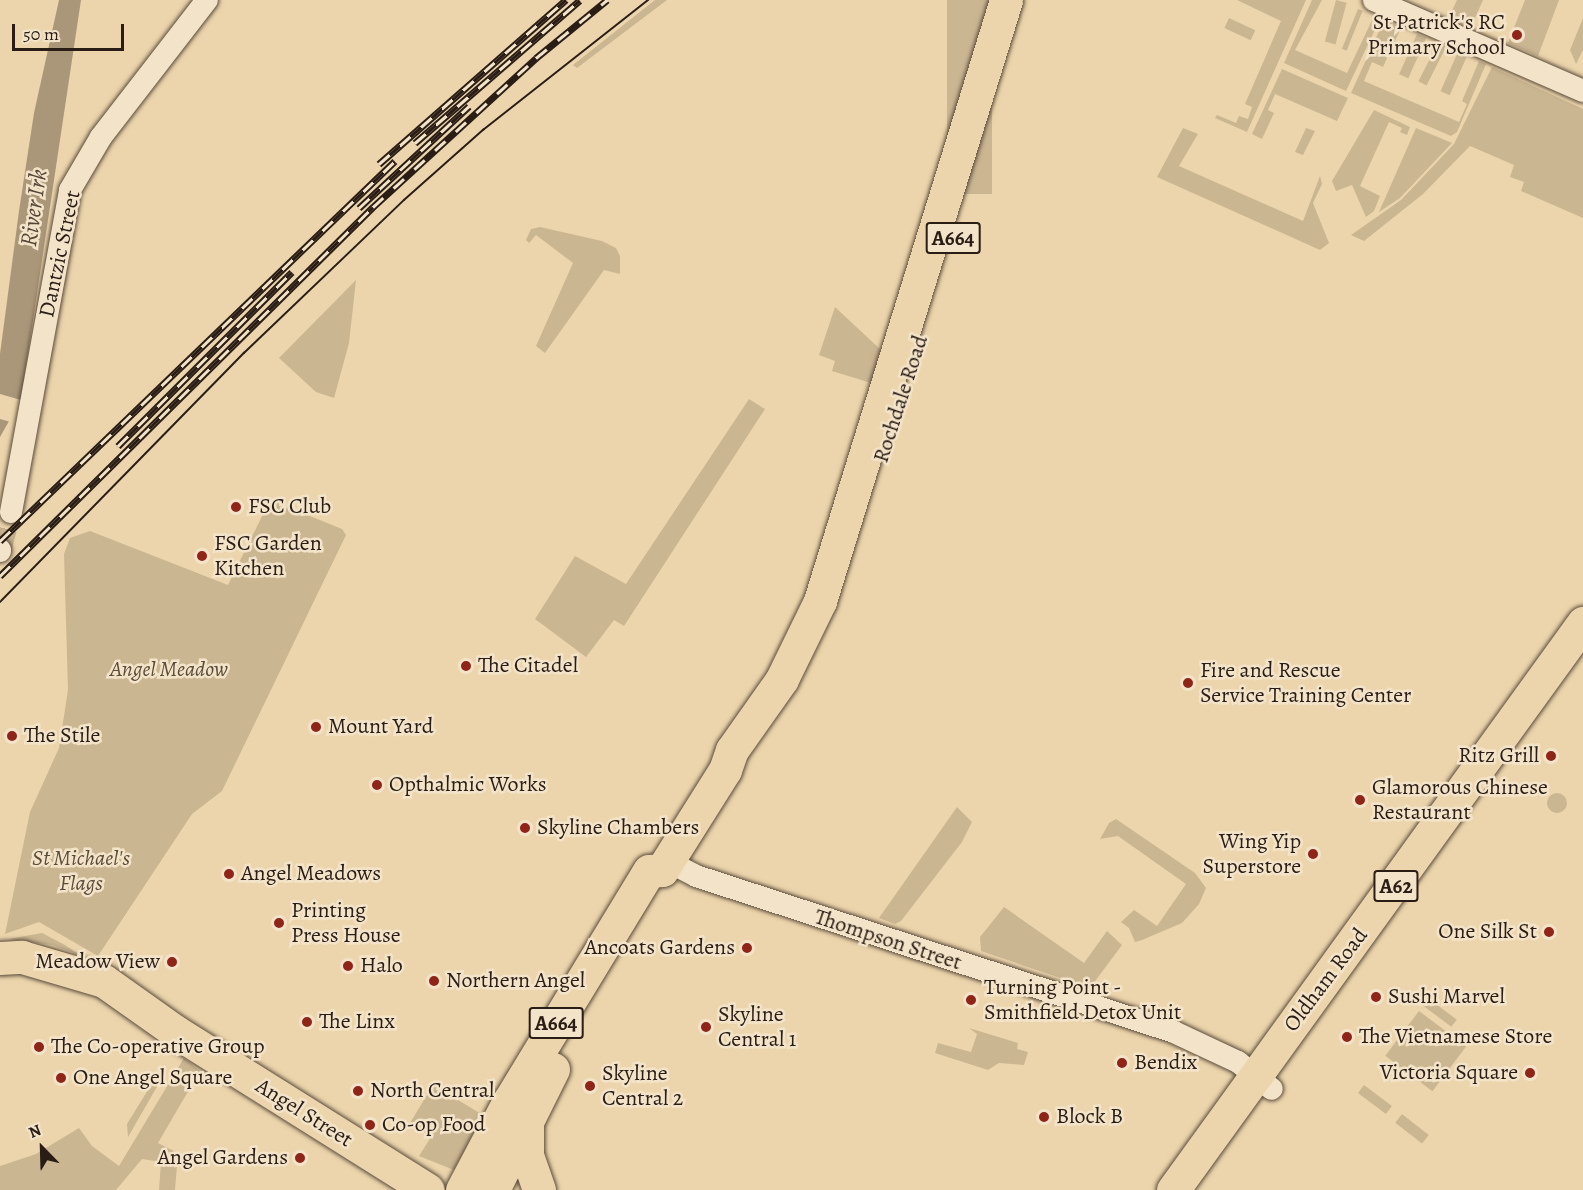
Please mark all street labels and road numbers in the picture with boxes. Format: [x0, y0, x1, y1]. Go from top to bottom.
street label: Dantzic Street [34, 188, 86, 320]
road number: A664 [924, 220, 982, 256]
street label: Rochdale Road [868, 332, 934, 466]
road number: A62 [1372, 868, 1420, 904]
street label: Thompson Street [811, 904, 965, 976]
street label: Oldham Road [1278, 923, 1374, 1037]
road number: A664 [528, 1005, 584, 1041]
street label: Angel Street [251, 1073, 357, 1153]

